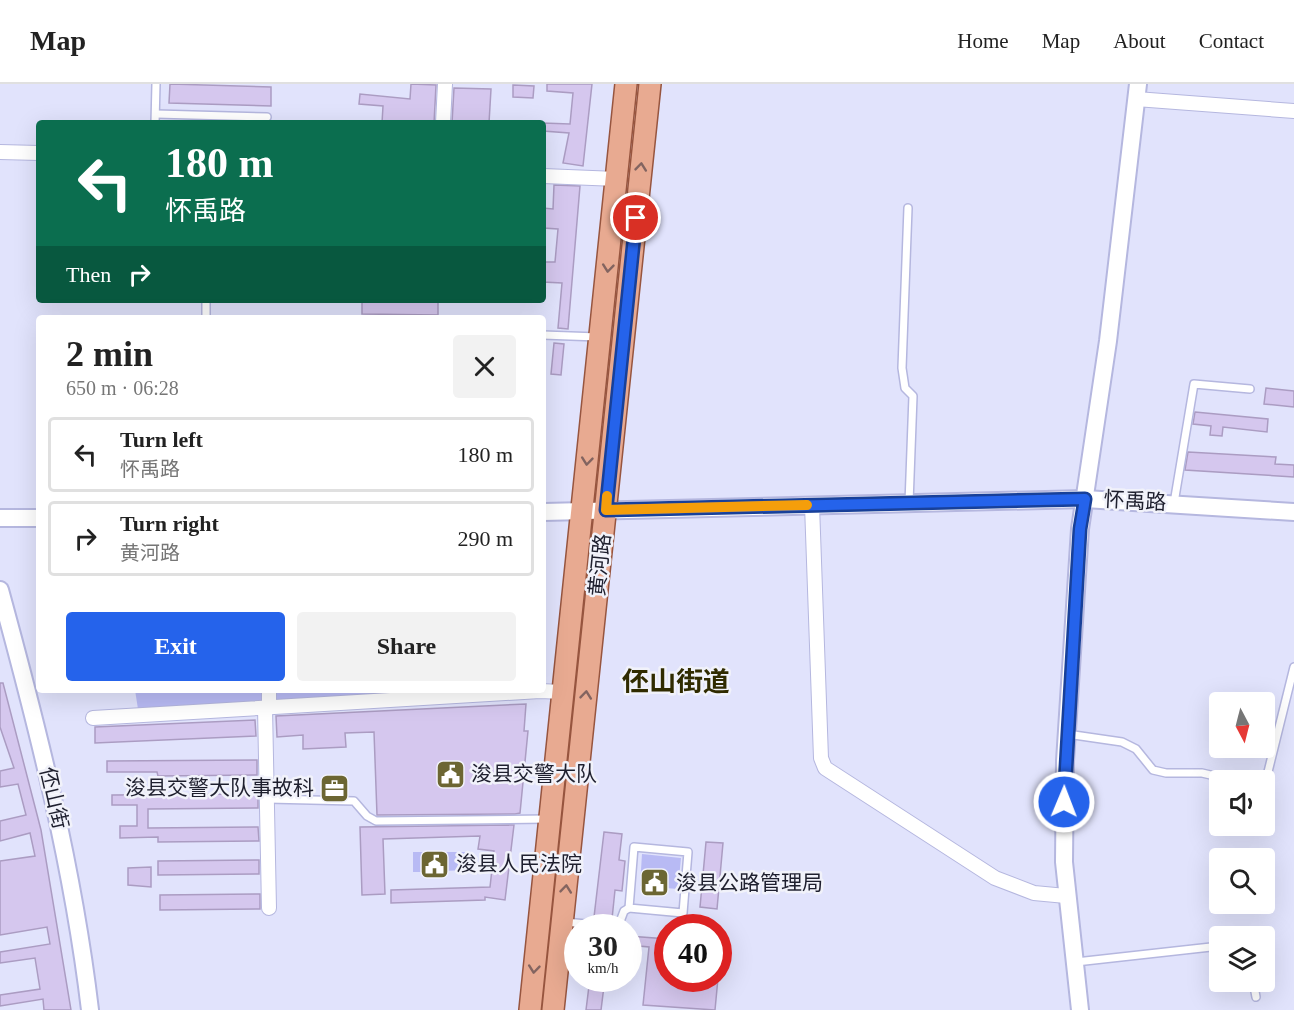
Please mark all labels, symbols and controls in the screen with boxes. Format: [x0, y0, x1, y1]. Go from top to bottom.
text: Map [30, 25, 86, 56]
text: Home [957, 29, 1009, 53]
text: Map [1042, 29, 1080, 53]
text: About [1113, 29, 1166, 53]
text: Contact [1199, 29, 1264, 53]
text: 180 m [165, 140, 274, 186]
icon: left [66, 144, 144, 222]
one-way arrow [634, 163, 647, 172]
pin [610, 192, 661, 243]
text: 怀禹路 [165, 196, 246, 226]
icon: arrive [619, 201, 652, 234]
icon: right [123, 258, 156, 291]
text: Then [66, 262, 111, 287]
one-way arrow [602, 263, 615, 272]
text: 2 min [66, 334, 153, 374]
button: close [453, 335, 516, 398]
text: 650 m · 06:28 [66, 377, 179, 399]
text: Turn left [120, 427, 203, 452]
icon: left [69, 438, 102, 471]
text: 180 m [457, 442, 513, 467]
one-way arrow [581, 457, 594, 466]
text: 怀禹路 [120, 458, 180, 480]
street label: 怀禹路 [1103, 487, 1167, 515]
text: Turn right [120, 511, 219, 536]
icon: right [69, 522, 102, 555]
text: 290 m [457, 526, 513, 551]
street label: 黄河路 [585, 532, 615, 598]
text: 黄河路 [120, 542, 180, 564]
button: Exit [66, 612, 285, 681]
button: Share [297, 612, 516, 681]
district label: 伾山街道 [622, 667, 730, 697]
one-way arrow [579, 691, 592, 700]
north arrow [1209, 692, 1275, 758]
map controls [1209, 692, 1275, 992]
public building icon: 浚县交警大队 [434, 758, 466, 790]
place label: 浚县交警大队 [471, 762, 597, 786]
street label: 伾山街 [35, 765, 73, 831]
position arrow [1032, 770, 1096, 834]
button: sound [1209, 770, 1275, 836]
office icon: 浚县交警大队事故科 [319, 772, 351, 804]
place label: 浚县交警大队事故科 [125, 776, 314, 800]
public building icon: 浚县人民法院 [419, 848, 451, 880]
button: search [1209, 848, 1275, 914]
place label: 浚县人民法院 [456, 852, 582, 876]
public building icon: 浚县公路管理局 [639, 867, 671, 899]
place label: 浚县公路管理局 [676, 871, 823, 895]
one-way arrow [559, 885, 572, 894]
speed limit sign: 40 [654, 914, 732, 992]
button: layers [1209, 926, 1275, 992]
text: 30 [588, 929, 618, 962]
text: km/h [588, 960, 618, 976]
one-way arrow [528, 964, 541, 973]

